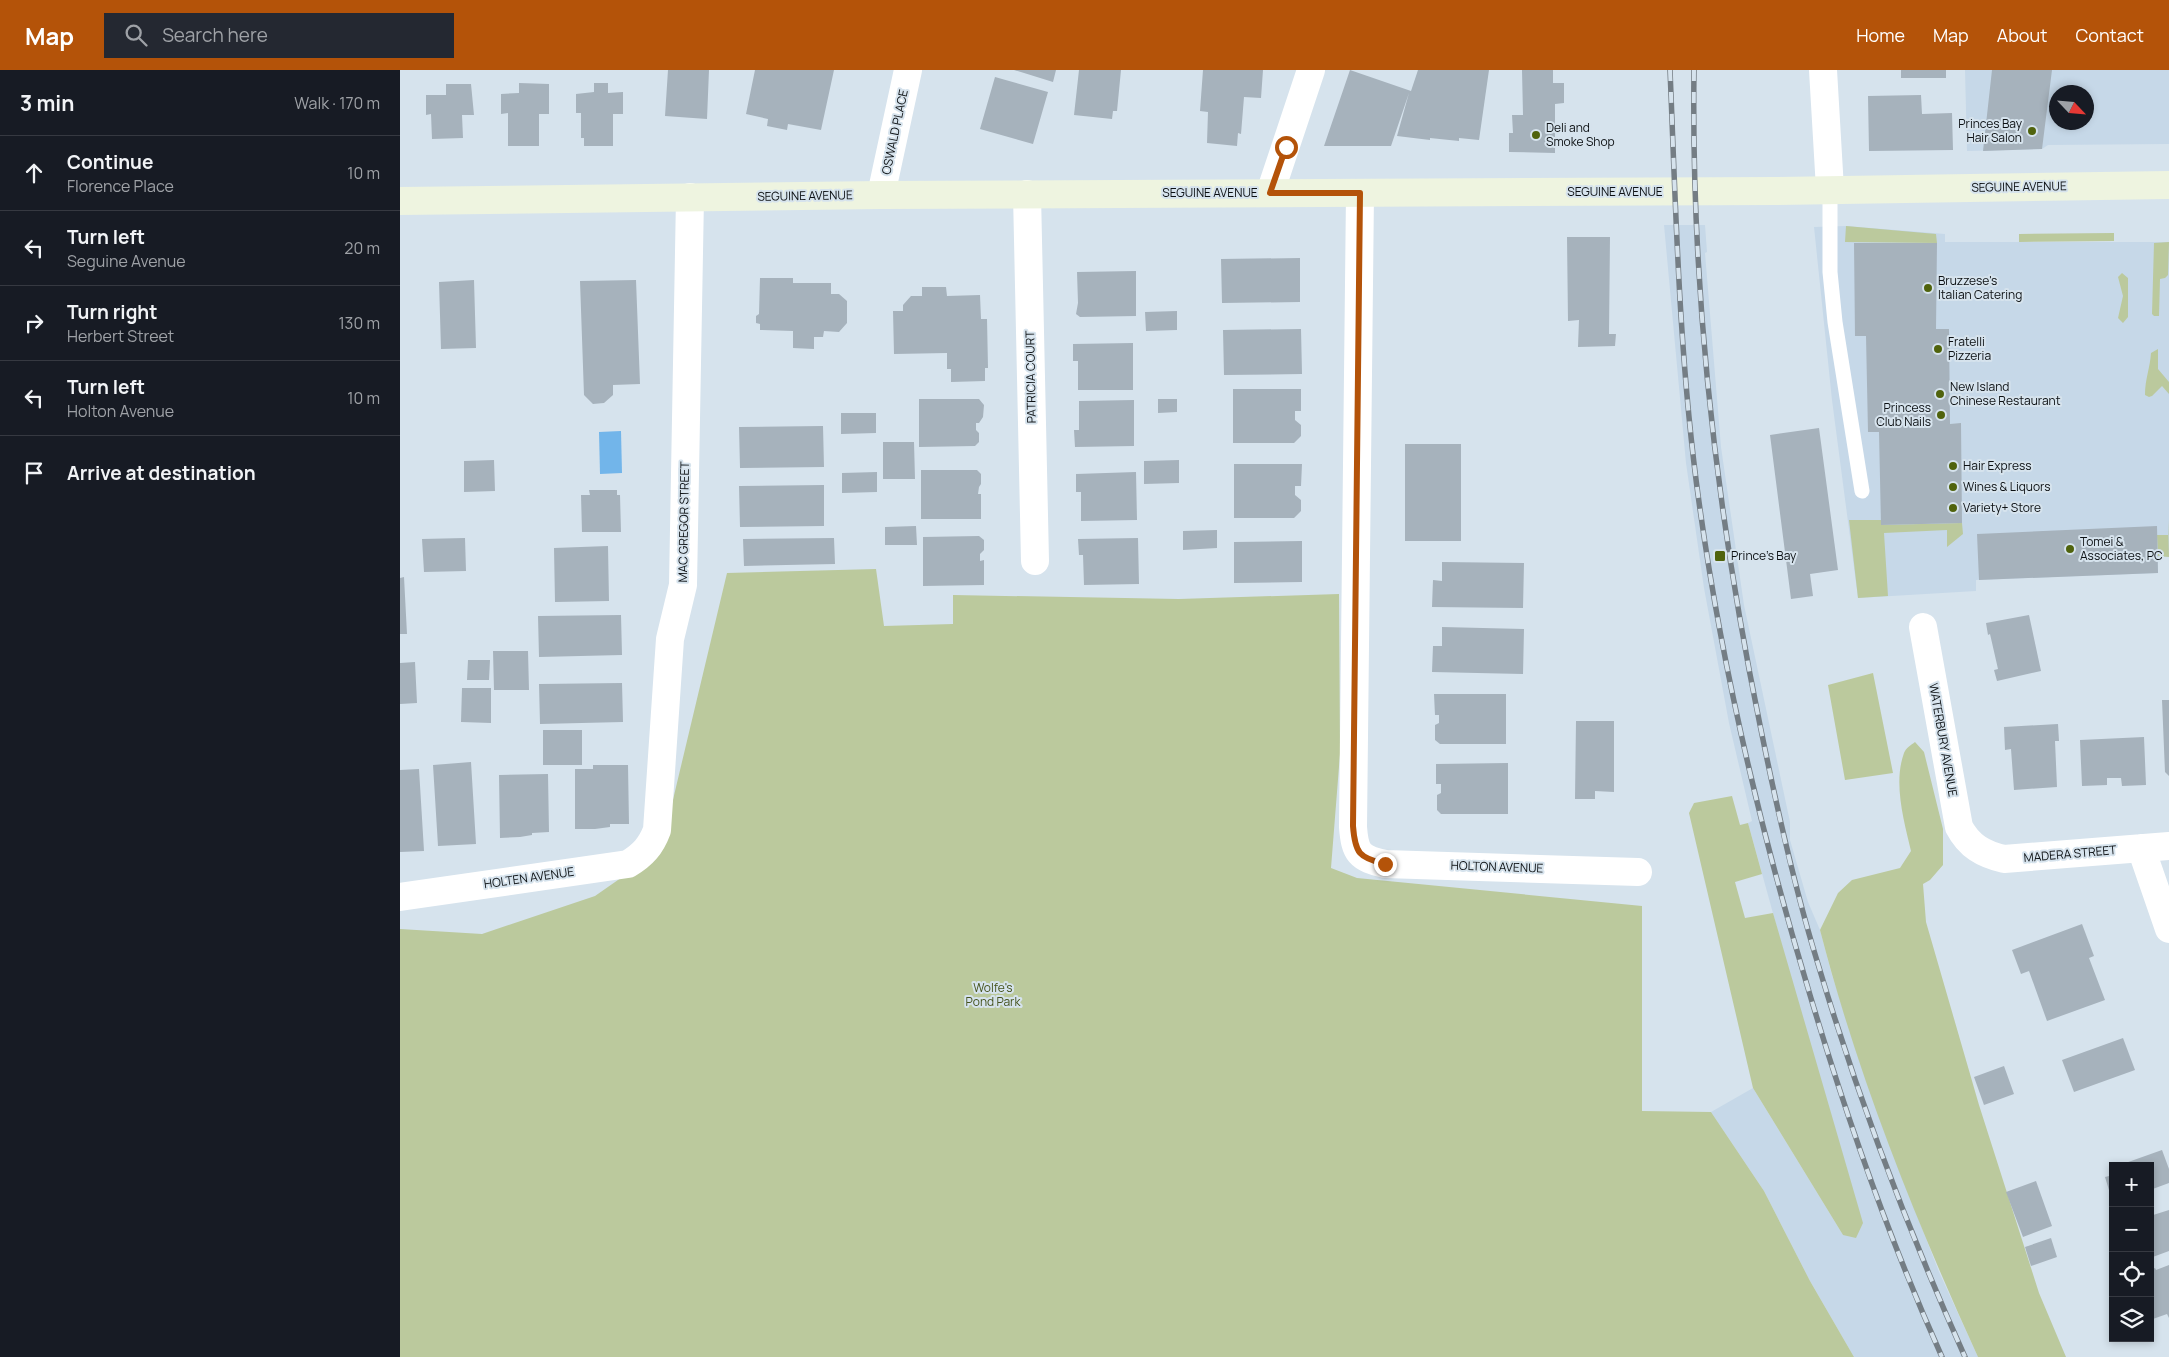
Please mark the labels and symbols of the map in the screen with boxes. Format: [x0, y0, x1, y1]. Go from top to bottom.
north arrow [2049, 85, 2094, 130]
street label: OSWALD PLACE [877, 88, 912, 176]
place label: Princes Bay Hair Salon [1958, 115, 2023, 146]
place label: Deli and Smoke Shop [1546, 119, 1615, 150]
marker: Princes Bay Hair Salon [2026, 125, 2038, 137]
marker: Deli and Smoke Shop [1530, 129, 1542, 141]
route start [1275, 136, 1298, 159]
street label: SEGUINE AVENUE [1971, 177, 2067, 196]
street label: SEGUINE AVENUE [1567, 183, 1663, 200]
street label: SEGUINE AVENUE [1162, 184, 1258, 201]
street label: SEGUINE AVENUE [757, 186, 853, 205]
place label: Bruzzese's Italian Catering [1938, 272, 2022, 303]
marker: Bruzzese's Italian Catering [1922, 282, 1934, 294]
street label: PATRICIA COURT [1021, 330, 1040, 424]
place label: Fratelli Pizzeria [1948, 333, 1991, 364]
marker: Fratelli Pizzeria [1932, 343, 1944, 355]
place label: New Island Chinese Restaurant [1950, 378, 2061, 409]
marker: New Island Chinese Restaurant [1934, 388, 1946, 400]
place label: Princess Club Nails [1876, 399, 1931, 430]
marker: Princess Club Nails [1935, 409, 1947, 421]
place label: Hair Express [1963, 457, 2032, 474]
marker: Hair Express [1947, 460, 1959, 472]
street label: MAC GREGOR STREET [674, 461, 693, 583]
place label: Wines & Liquors [1963, 478, 2050, 495]
marker: Wines & Liquors [1947, 481, 1959, 493]
place label: Variety+ Store [1963, 499, 2041, 516]
marker: Variety+ Store [1947, 502, 1959, 514]
place label: Tomei & Associates, PC [2080, 533, 2163, 564]
marker: Tomei & Associates, PC [2064, 543, 2076, 555]
place label: Prince’s Bay [1731, 547, 1797, 564]
marker: Prince’s Bay [1713, 549, 1727, 563]
street label: WATERBURY AVENUE [1925, 682, 1962, 798]
street label: MADERA STREET [2023, 841, 2118, 866]
route end [1374, 853, 1397, 876]
street label: HOLTON AVENUE [1450, 856, 1544, 877]
street label: HOLTEN AVENUE [483, 863, 575, 892]
park label: Wolfe's Pond Park [966, 979, 1021, 1010]

